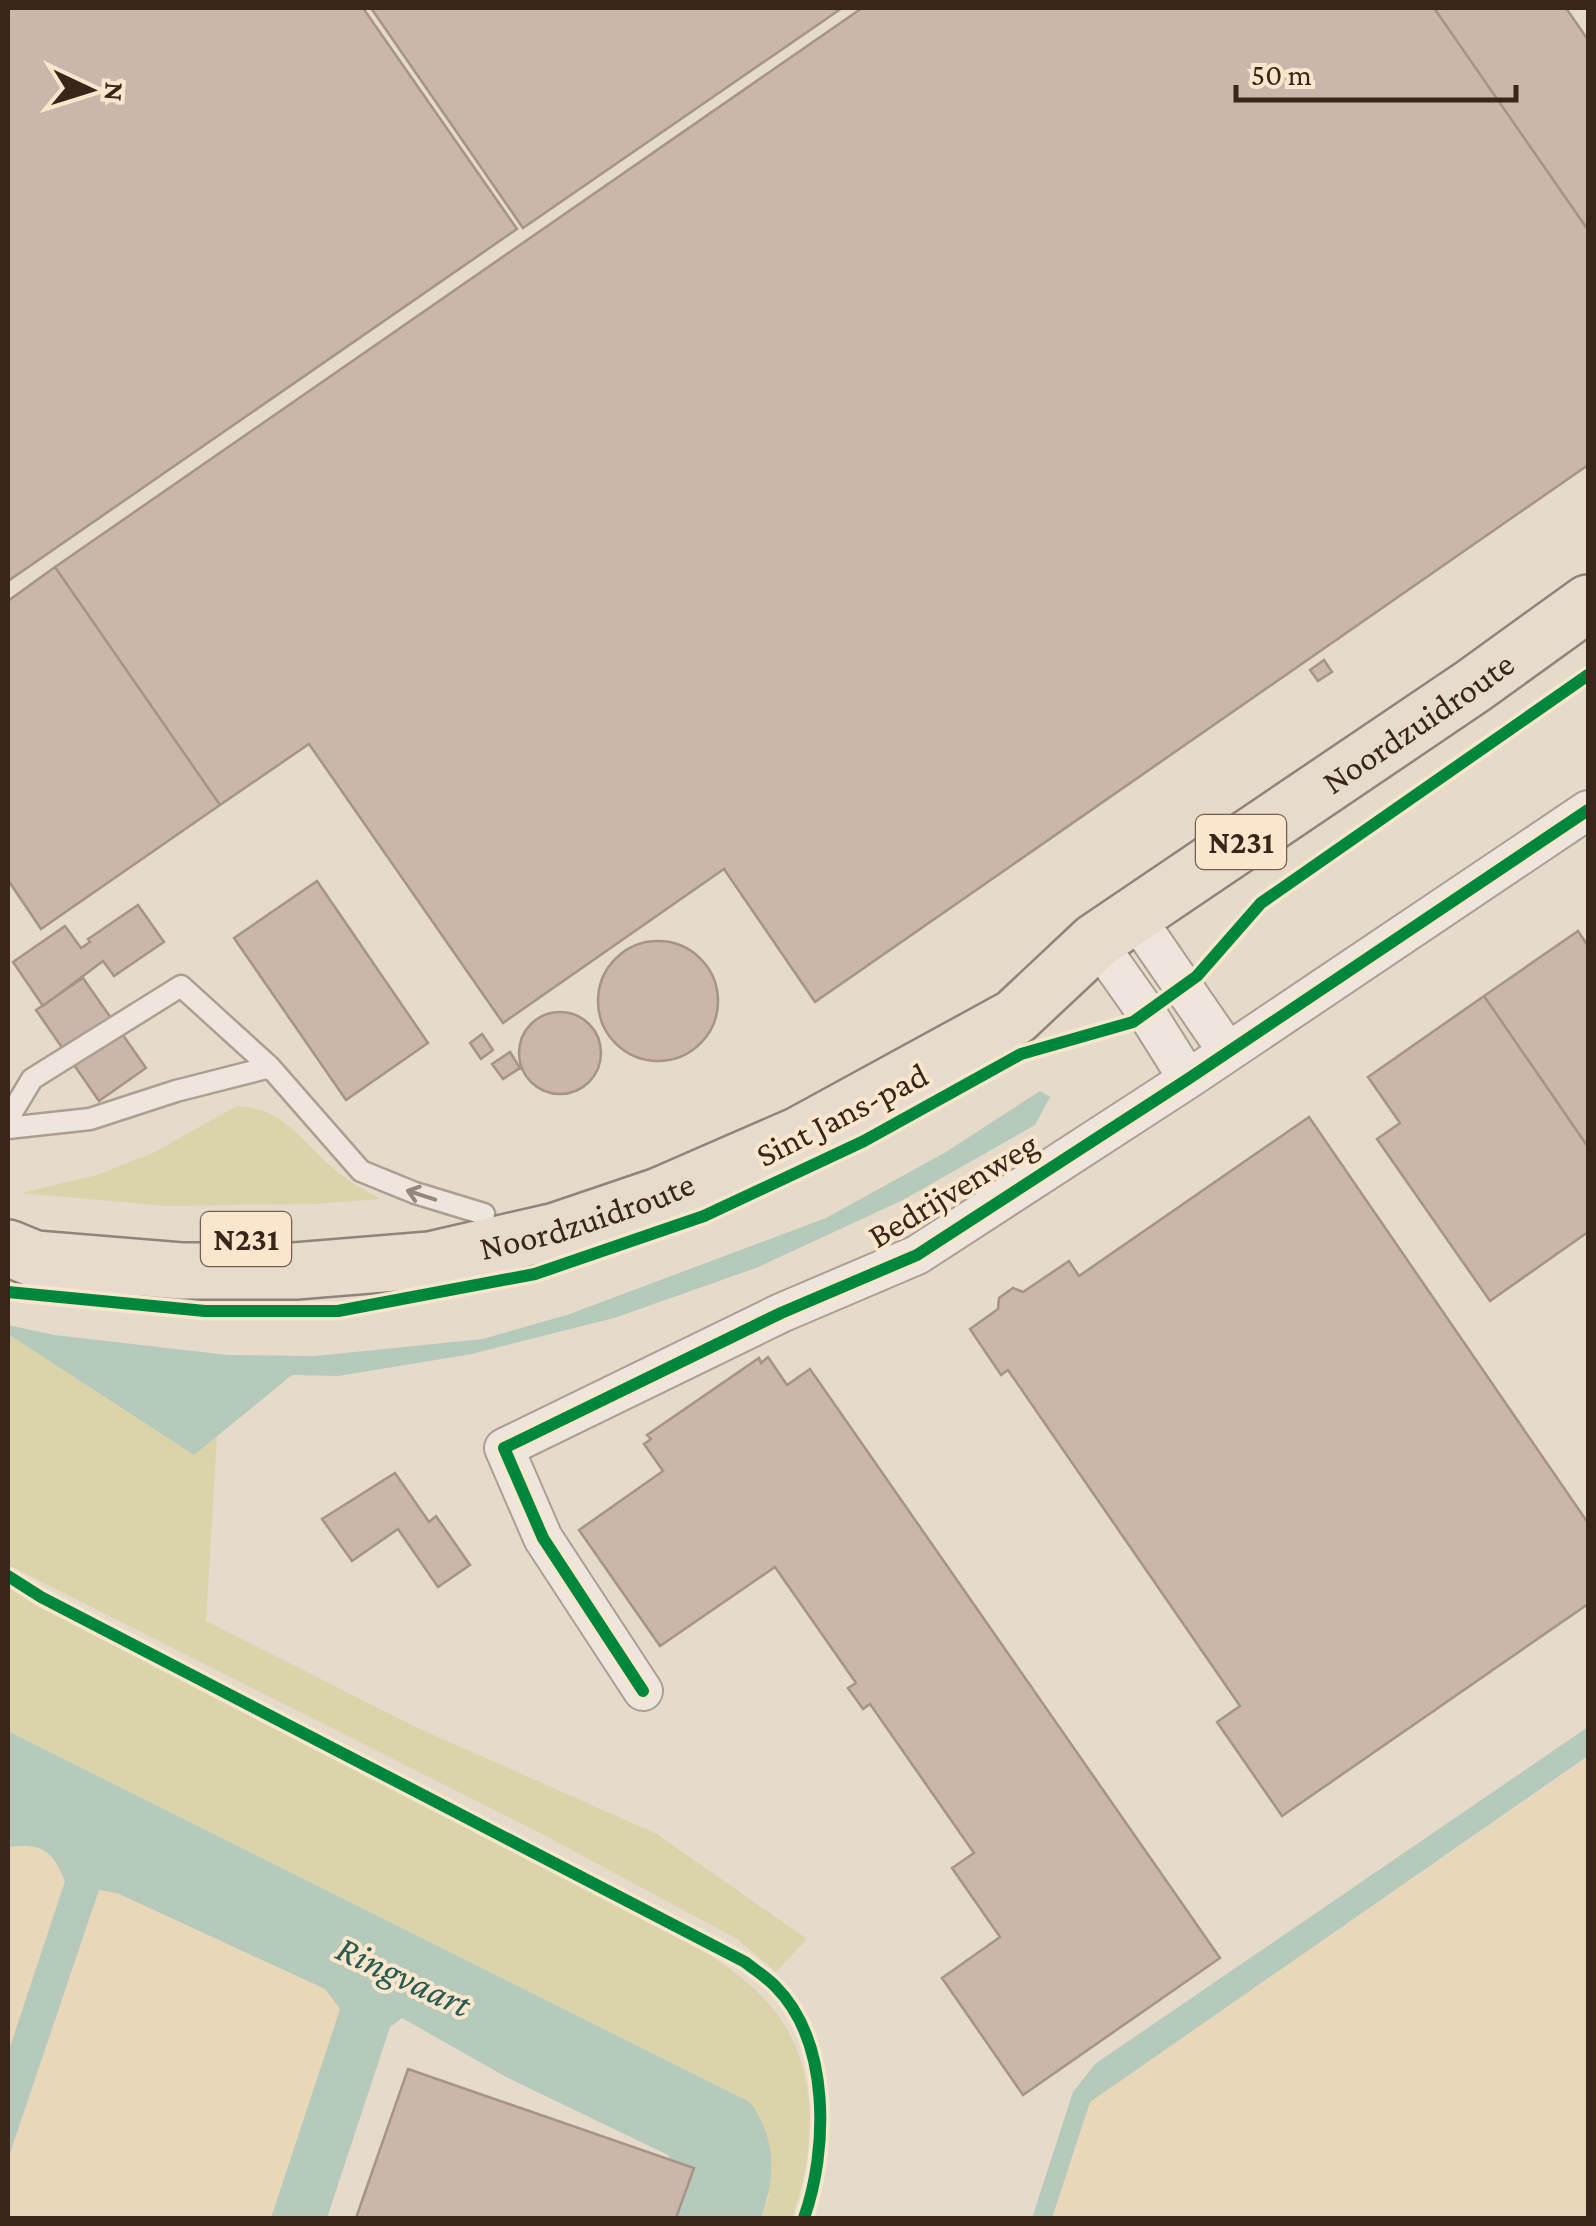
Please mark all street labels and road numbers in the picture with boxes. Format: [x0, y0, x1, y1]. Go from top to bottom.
street label: Noordzuidroute [1315, 644, 1521, 802]
road number: N231 [1196, 815, 1286, 869]
street label: Sint Jans-pad [750, 1055, 934, 1175]
street label: Bedrijvenweg [861, 1124, 1045, 1256]
street label: Noordzuidroute [476, 1164, 700, 1267]
road number: N231 [201, 1212, 291, 1266]

